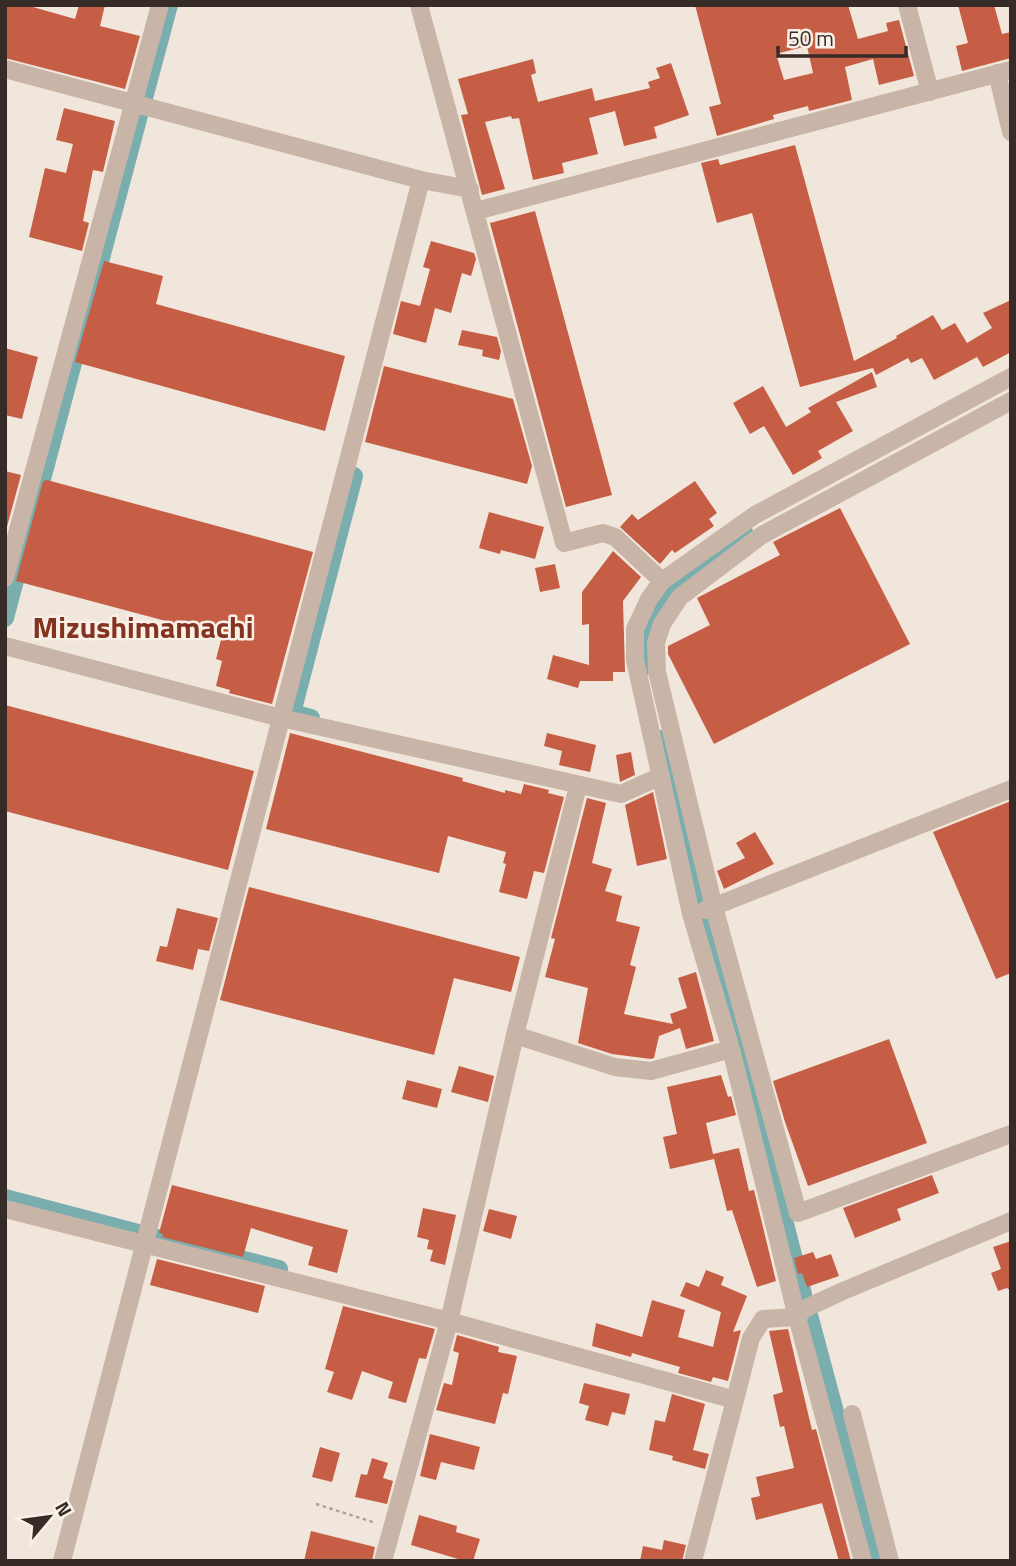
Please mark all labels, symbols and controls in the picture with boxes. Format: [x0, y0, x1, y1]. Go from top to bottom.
scale bar [778, 14, 906, 58]
text: 50 m [788, 22, 834, 54]
district label: Mizushimamachi [33, 604, 253, 650]
north arrow [14, 1482, 84, 1552]
text: N [48, 1496, 80, 1521]

